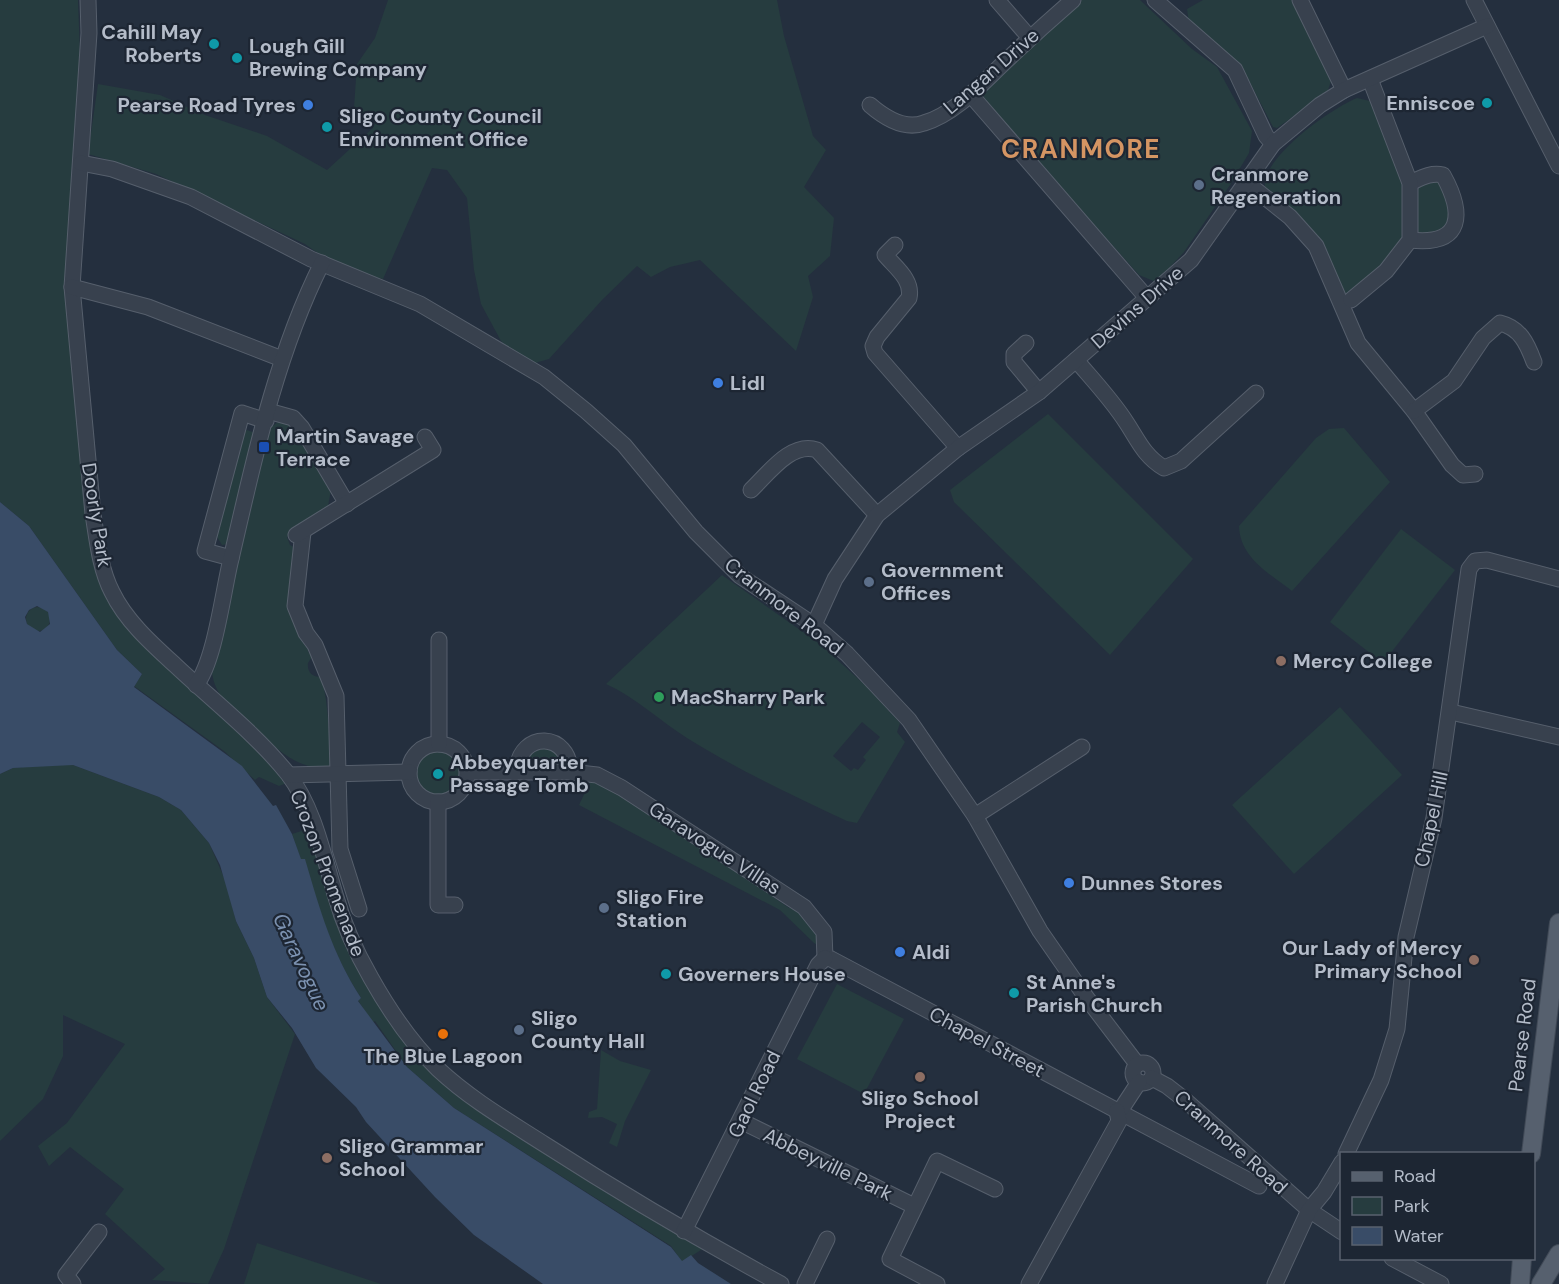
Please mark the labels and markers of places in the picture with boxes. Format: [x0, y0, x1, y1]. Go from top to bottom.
place label: Cahill May Roberts [101, 19, 202, 68]
place label: Lough Gill Brewing Company [249, 33, 427, 82]
marker: Cahill May Roberts [207, 37, 221, 51]
marker: Lough Gill Brewing Company [230, 51, 244, 65]
place label: Enniscoe [1386, 90, 1475, 116]
place label: Pearse Road Tyres [117, 92, 296, 118]
marker: Enniscoe [1480, 96, 1494, 110]
marker: Pearse Road Tyres [301, 98, 315, 112]
place label: Sligo County Council Environment Office [339, 103, 542, 152]
marker: Sligo County Council Environment Office [320, 120, 334, 134]
place label: Cranmore Regeneration [1211, 161, 1341, 210]
marker: Cranmore Regeneration [1192, 178, 1206, 192]
place label: Lidl [730, 370, 765, 396]
marker: Lidl [711, 376, 725, 390]
place label: Martin Savage Terrace [276, 423, 414, 472]
marker: Martin Savage Terrace [257, 440, 271, 454]
place label: Government Offices [881, 557, 1004, 606]
marker: Government Offices [862, 575, 876, 589]
place label: Mercy College [1293, 648, 1433, 674]
marker: Mercy College [1274, 654, 1288, 668]
place label: MacSharry Park [671, 684, 825, 710]
marker: MacSharry Park [652, 690, 666, 704]
place label: Abbeyquarter Passage Tomb [450, 749, 589, 798]
marker: Abbeyquarter Passage Tomb [431, 767, 445, 781]
place label: Dunnes Stores [1081, 870, 1223, 896]
marker: Dunnes Stores [1062, 876, 1076, 890]
place label: Sligo Fire Station [616, 884, 704, 933]
marker: Sligo Fire Station [597, 901, 611, 915]
place label: Our Lady of Mercy Primary School [1282, 935, 1462, 984]
place label: Aldi [912, 939, 950, 965]
marker: Aldi [893, 945, 907, 959]
marker: Our Lady of Mercy Primary School [1467, 953, 1481, 967]
place label: Governers House [678, 961, 846, 987]
marker: Governers House [659, 967, 673, 981]
place label: St Anne's Parish Church [1026, 969, 1163, 1018]
marker: St Anne's Parish Church [1007, 986, 1021, 1000]
place label: Sligo County Hall [531, 1005, 645, 1054]
marker: Sligo County Hall [512, 1023, 526, 1037]
marker: The Blue Lagoon [436, 1027, 450, 1041]
place label: The Blue Lagoon [363, 1043, 523, 1069]
marker: Sligo School Project [913, 1070, 927, 1084]
place label: Sligo School Project [861, 1085, 979, 1134]
place label: Sligo Grammar School [339, 1133, 483, 1182]
marker: Sligo Grammar School [320, 1151, 334, 1165]

